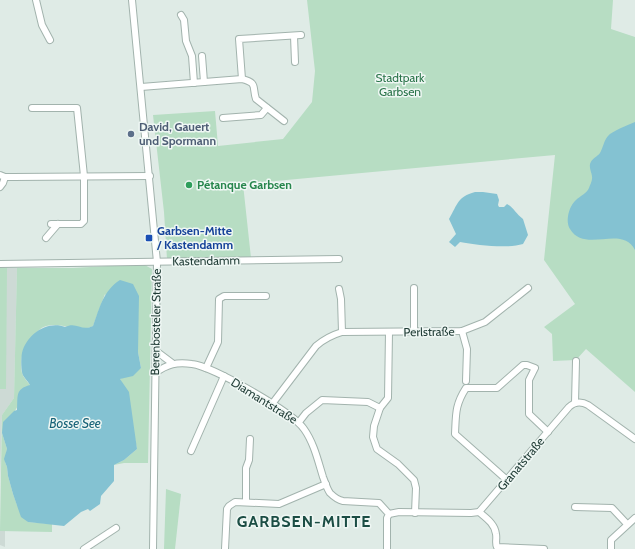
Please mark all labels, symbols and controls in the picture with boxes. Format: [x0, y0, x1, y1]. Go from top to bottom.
park label: Stadtpark Garbsen [376, 70, 425, 99]
place label: David, Gauert und Spormann [139, 119, 216, 148]
marker: David, Gauert und Spormann [126, 129, 136, 139]
place label: Pétanque Garbsen [197, 177, 292, 192]
marker: Pétanque Garbsen [184, 180, 194, 190]
place label: Garbsen-Mitte / Kastendamm [156, 223, 233, 252]
marker: Garbsen-Mitte / Kastendamm [144, 233, 154, 243]
street label: Kastendamm [172, 252, 240, 269]
street label: Berenbosteler Straße [147, 268, 164, 376]
street label: Perlstraße [403, 324, 455, 339]
street label: Diamantstraße [228, 374, 300, 427]
water label: Bosse See [49, 415, 101, 431]
street label: Granatstraße [494, 434, 547, 494]
district label: GARBSEN-MITTE [237, 512, 371, 531]

